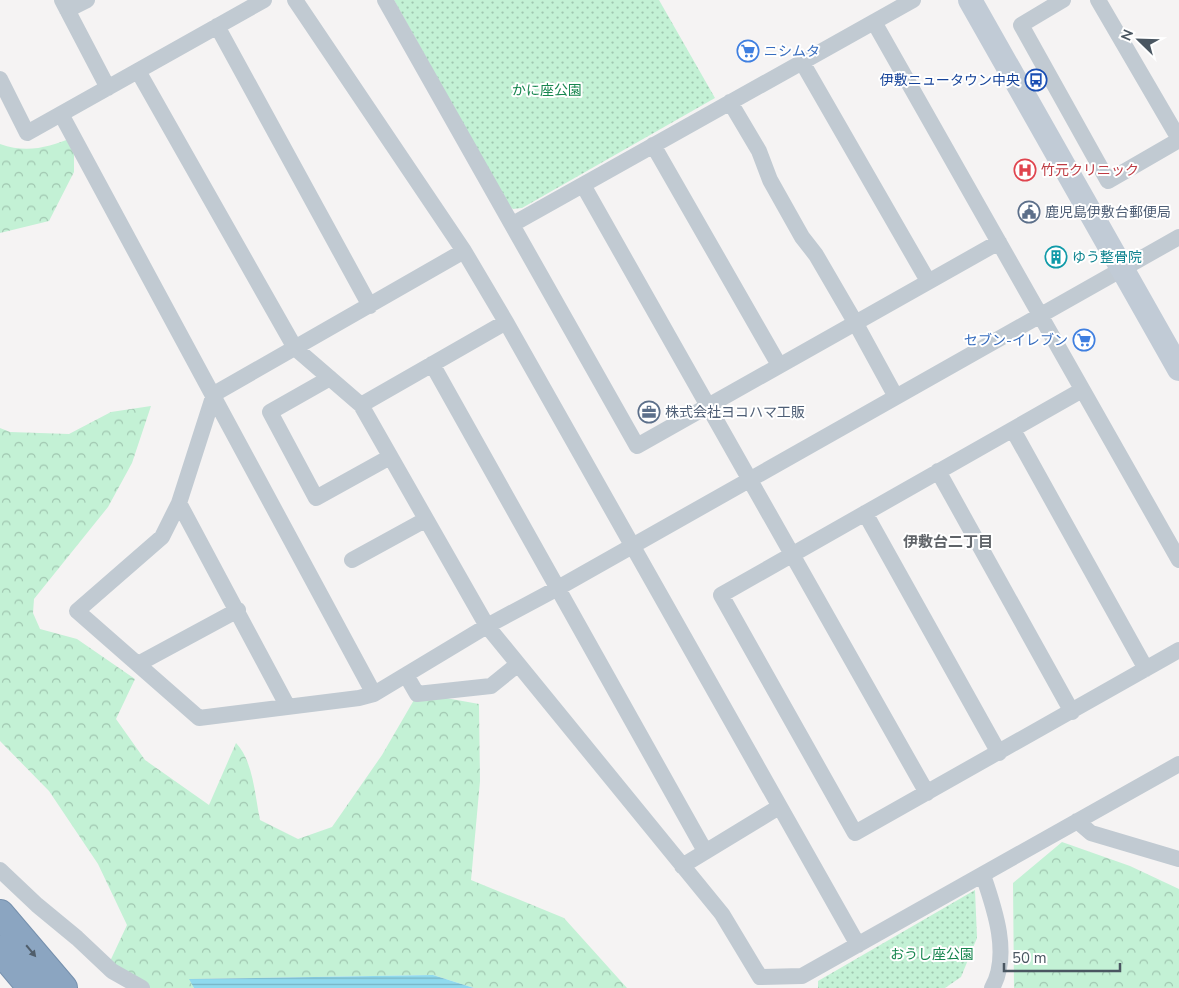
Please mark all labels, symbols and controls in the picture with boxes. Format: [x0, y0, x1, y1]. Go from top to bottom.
north arrow [1114, 15, 1164, 65]
text: N [1117, 27, 1138, 44]
supermarket icon: ニシムタ [736, 39, 760, 63]
place label: ニシムタ [764, 42, 820, 61]
bus stop icon: 伊敷ニュータウン中央 [1024, 68, 1048, 92]
place label: 伊敷ニュータウン中央 [880, 71, 1020, 90]
park label: かに座公園 [512, 81, 582, 100]
hospital icon: 竹元クリニック [1013, 158, 1037, 182]
place label: 竹元クリニック [1041, 161, 1139, 180]
public building icon: 鹿児島伊敷台郵便局 [1017, 200, 1041, 224]
place label: 鹿児島伊敷台郵便局 [1045, 203, 1171, 222]
building icon: ゆう整骨院 [1044, 245, 1068, 269]
place label: ゆう整骨院 [1072, 248, 1142, 267]
supermarket icon: セブン-イレブン [1072, 328, 1096, 352]
place label: セブン-イレブン [964, 331, 1068, 350]
office icon: 株式会社ヨコハマ工販 [637, 400, 661, 424]
place label: 株式会社ヨコハマ工販 [665, 403, 805, 422]
district label: 伊敷台二丁目 [903, 532, 993, 552]
scale bar [1004, 940, 1120, 972]
one-way arrow [26, 944, 37, 957]
park label: おうし座公園 [890, 945, 974, 964]
text: 50 m [1012, 948, 1047, 968]

